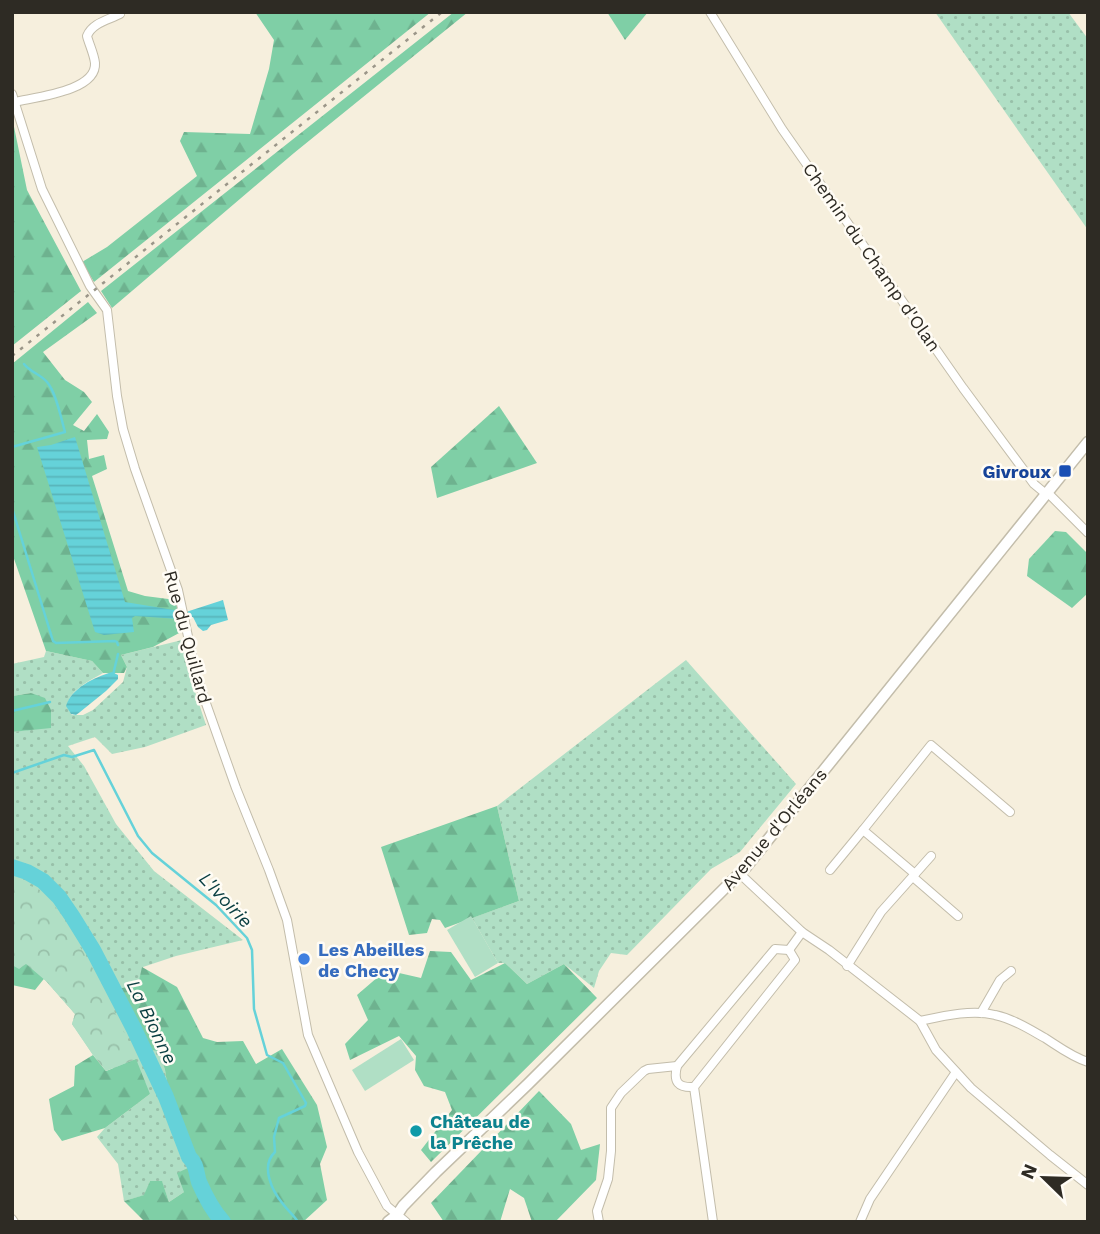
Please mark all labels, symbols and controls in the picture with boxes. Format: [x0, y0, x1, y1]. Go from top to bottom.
street label: Chemin du Champ d'Olan [799, 159, 945, 355]
place label: Givroux [982, 461, 1051, 482]
marker: Givroux [1057, 463, 1073, 479]
street label: Rue du Quillard [160, 568, 216, 706]
street label: Avenue d'Orléans [717, 764, 831, 894]
water label: L'Ivoirie [194, 867, 258, 933]
place label: Les Abeilles de Checy [318, 939, 425, 981]
marker: Les Abeilles de Checy [296, 951, 312, 967]
water label: La Bionne [122, 976, 182, 1068]
place label: Château de la Prêche [430, 1111, 530, 1153]
marker: Château de la Prêche [408, 1123, 424, 1139]
north arrow [1009, 1143, 1079, 1213]
text: N [1015, 1161, 1042, 1183]

